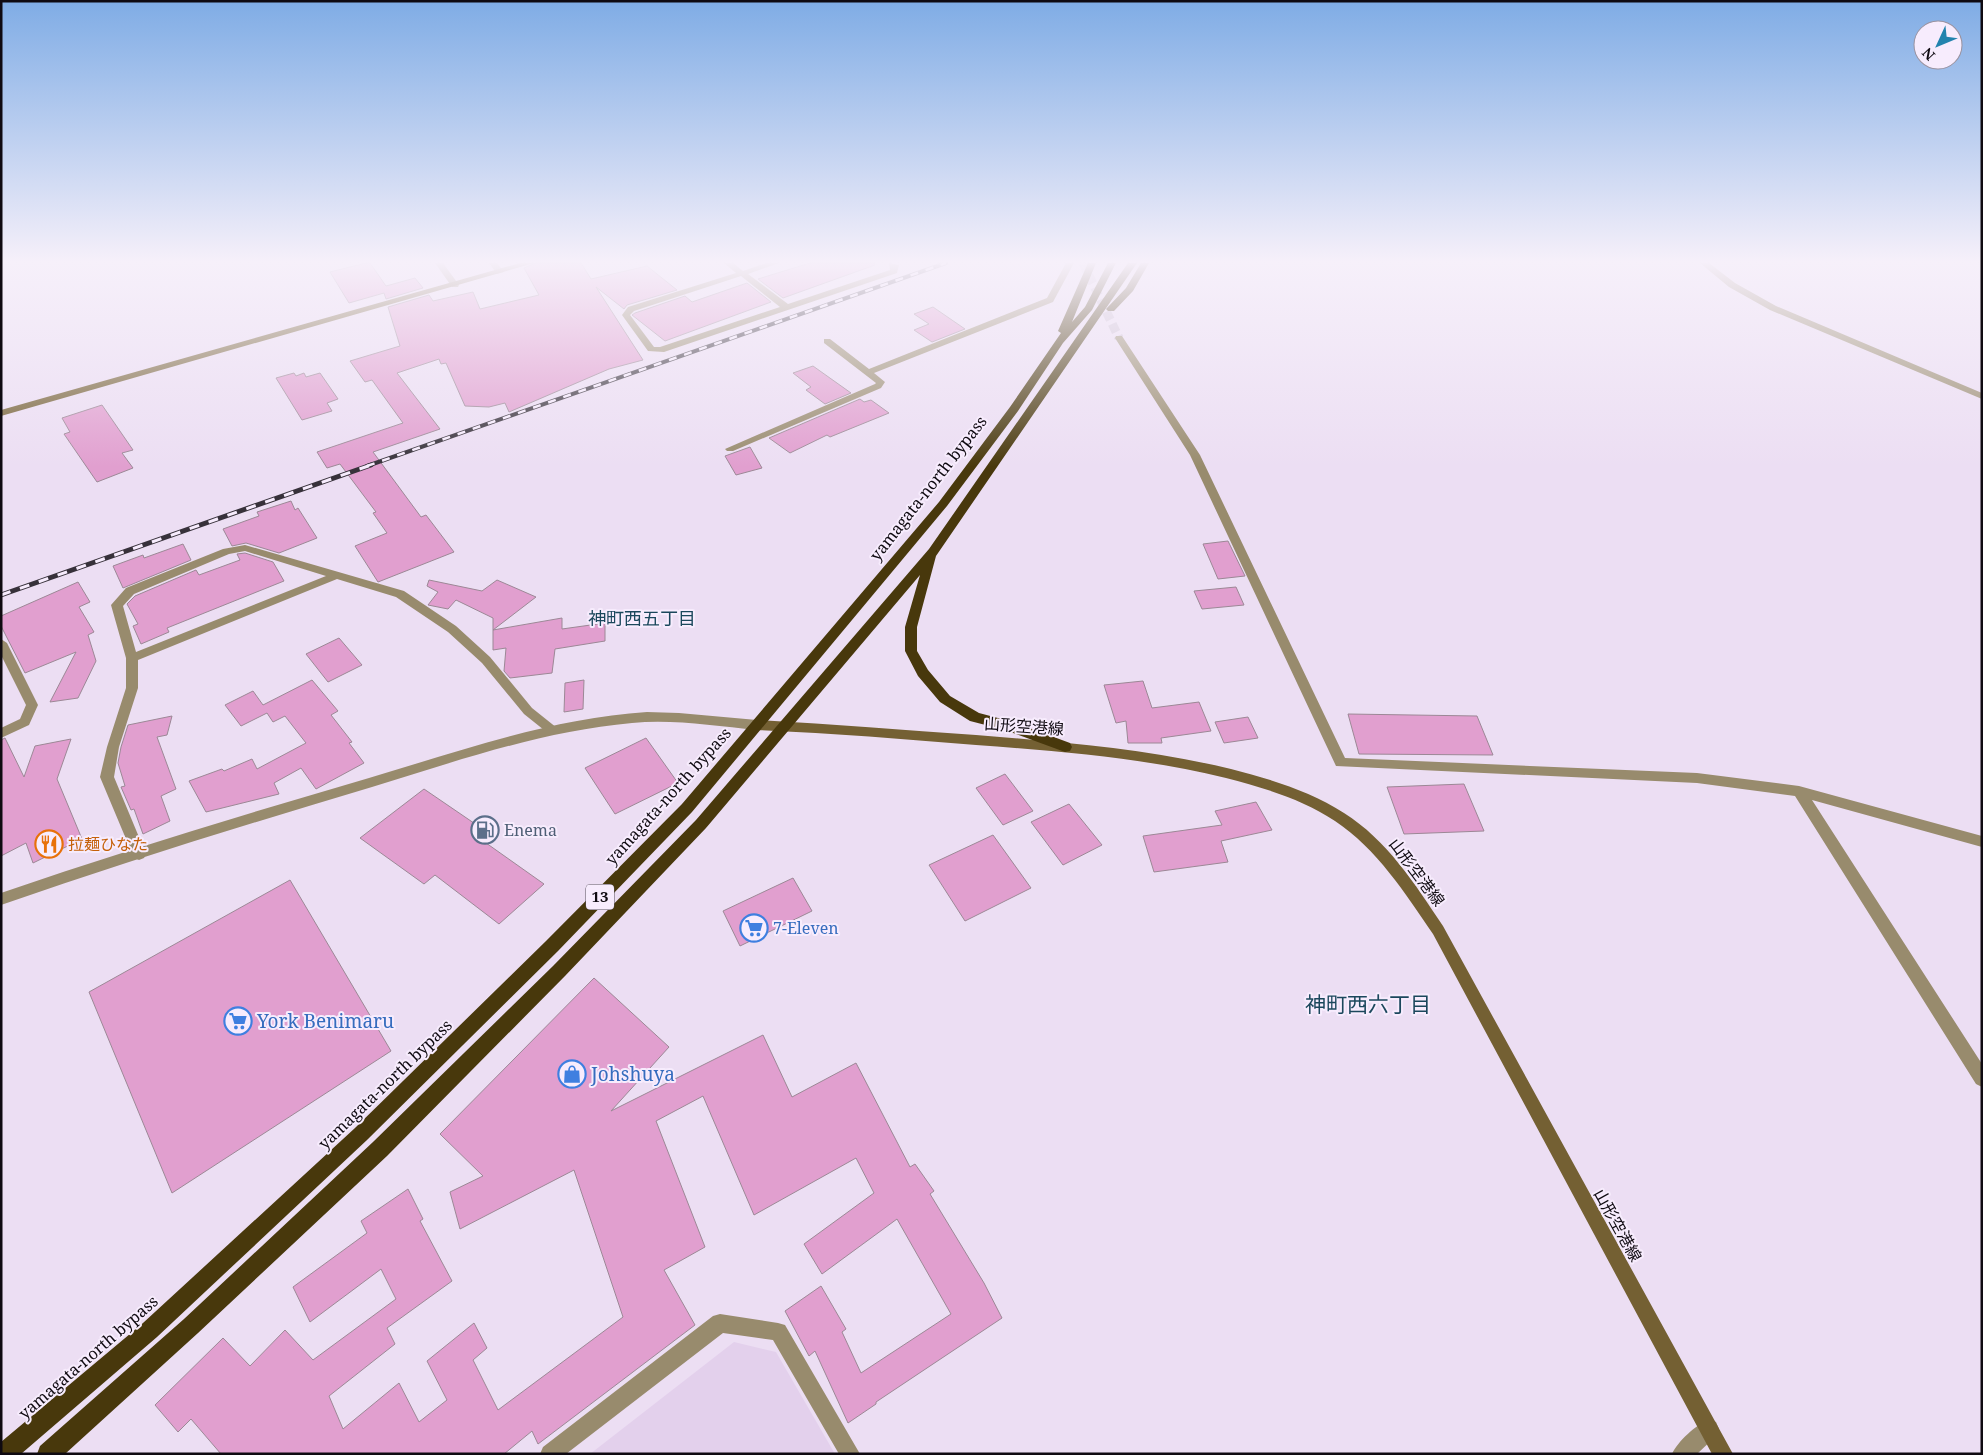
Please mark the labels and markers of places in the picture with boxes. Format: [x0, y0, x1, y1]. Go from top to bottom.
fuel station icon: Enema [470, 815, 500, 845]
place label: Enema [504, 819, 557, 841]
restaurant icon: 拉麺ひなた [34, 829, 64, 859]
place label: 拉麺ひなた [68, 833, 148, 855]
supermarket icon: 7-Eleven [739, 913, 769, 943]
place label: 7-Eleven [773, 917, 839, 939]
supermarket icon: York Benimaru [223, 1006, 253, 1036]
place label: York Benimaru [256, 1008, 394, 1034]
shop icon: Johshuya [557, 1059, 587, 1089]
place label: Johshuya [590, 1061, 675, 1087]

